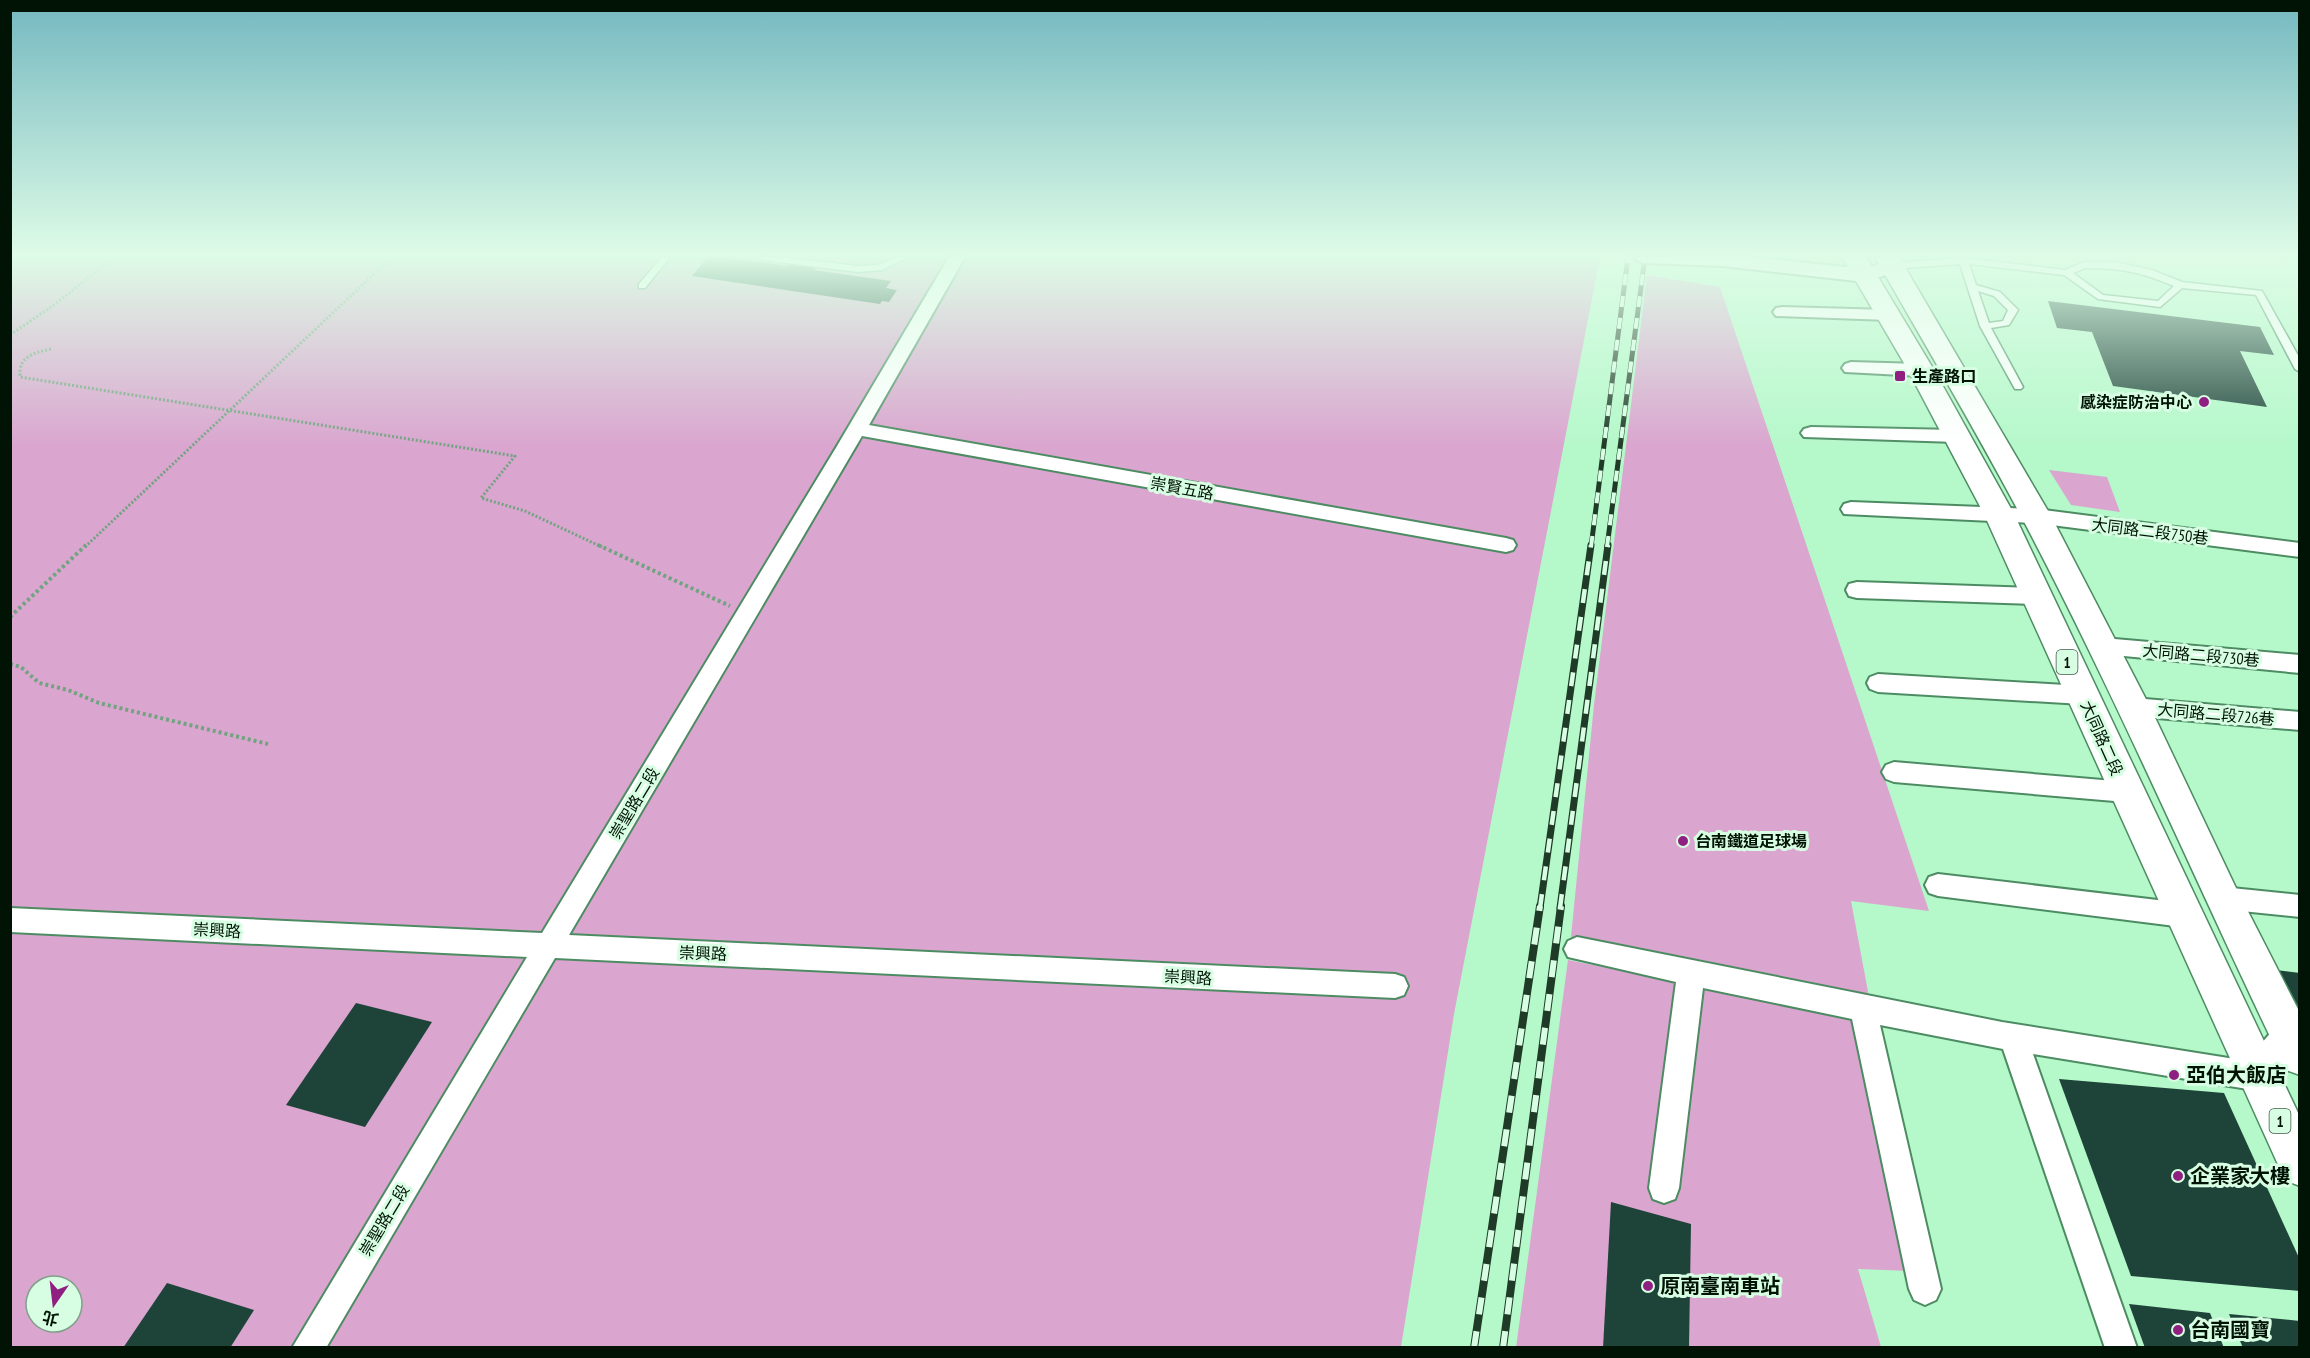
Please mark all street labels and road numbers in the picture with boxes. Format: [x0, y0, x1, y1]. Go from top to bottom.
street label: 崇賢五路 [1149, 473, 1215, 503]
street label: 大同路二段750巷 [2090, 514, 2210, 548]
street label: 大同路二段730巷 [2142, 640, 2260, 670]
road number: 1 [2056, 650, 2078, 674]
street label: 大同路二段 [2077, 697, 2127, 779]
street label: 大同路二段726巷 [2157, 699, 2275, 729]
street label: 崇聖路二段 [605, 764, 663, 842]
street label: 崇興路 [193, 919, 241, 941]
street label: 崇興路 [679, 942, 727, 964]
street label: 崇興路 [1164, 966, 1212, 988]
road number: 1 [2270, 1109, 2290, 1133]
street label: 崇聖路二段 [355, 1181, 413, 1259]

